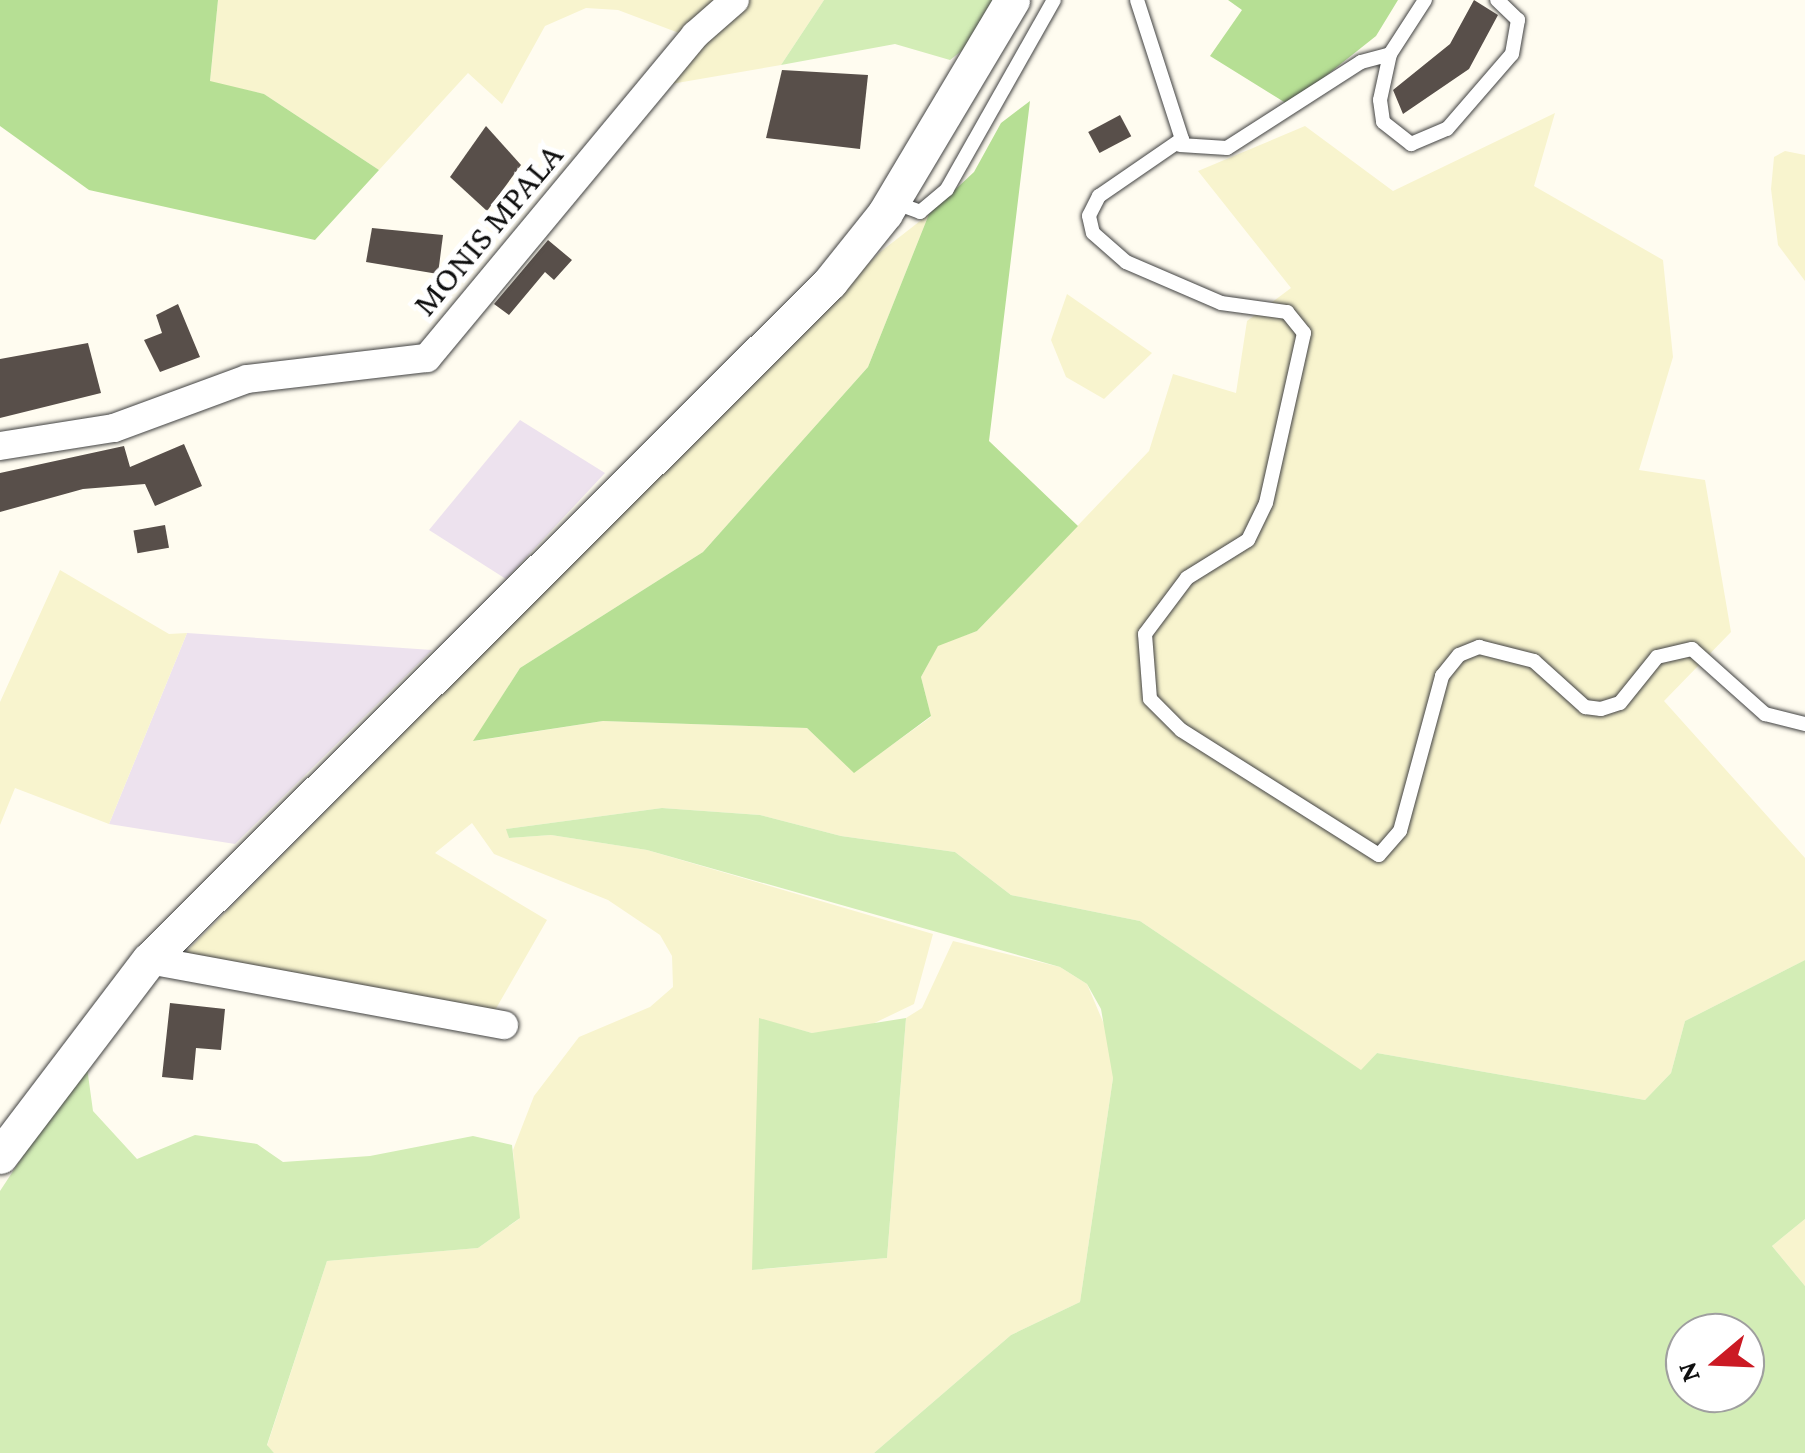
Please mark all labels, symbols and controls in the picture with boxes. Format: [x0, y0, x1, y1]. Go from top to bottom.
street label: MONIS MPALA [404, 135, 572, 325]
north arrow [1665, 1313, 1765, 1413]
text: N [1670, 1358, 1706, 1386]

